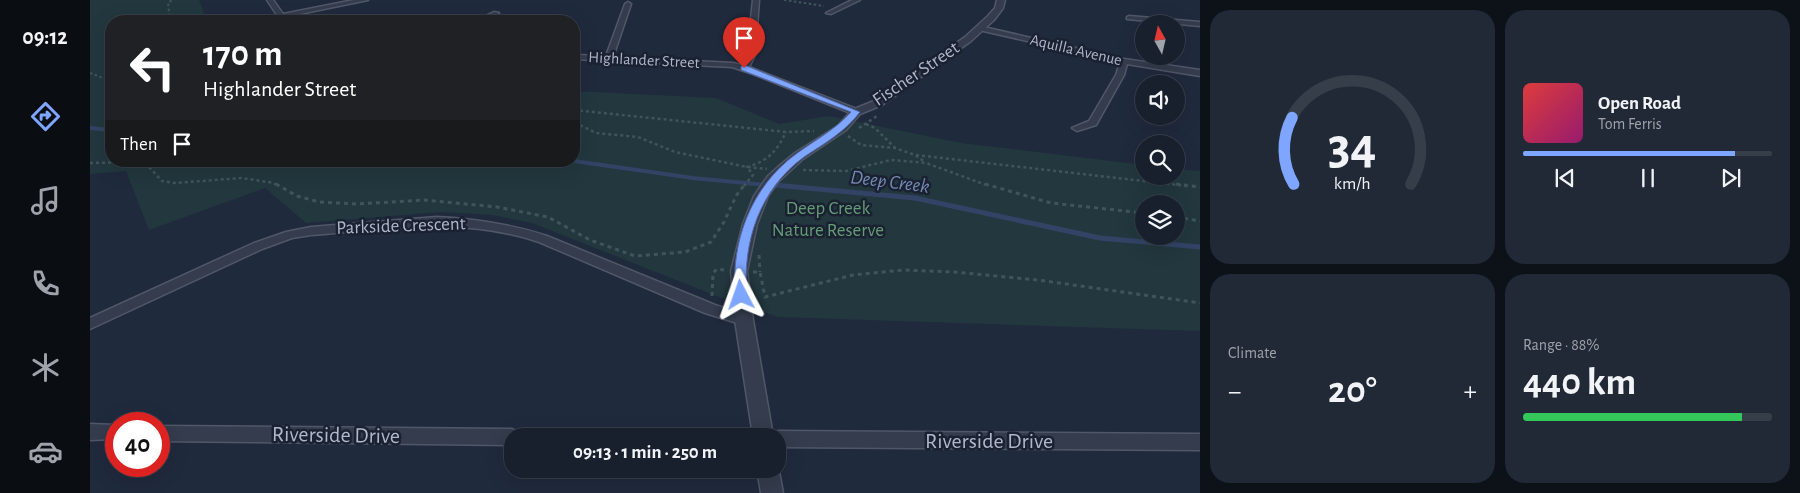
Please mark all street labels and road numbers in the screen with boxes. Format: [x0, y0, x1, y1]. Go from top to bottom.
street label: Aquilla Avenue [1029, 32, 1123, 68]
street label: Fischer Street [869, 38, 963, 110]
street label: Highlander Street [588, 49, 700, 71]
street label: Parkside Crescent [336, 214, 466, 238]
street label: Riverside Drive [272, 423, 400, 447]
street label: Riverside Drive [925, 430, 1053, 452]

